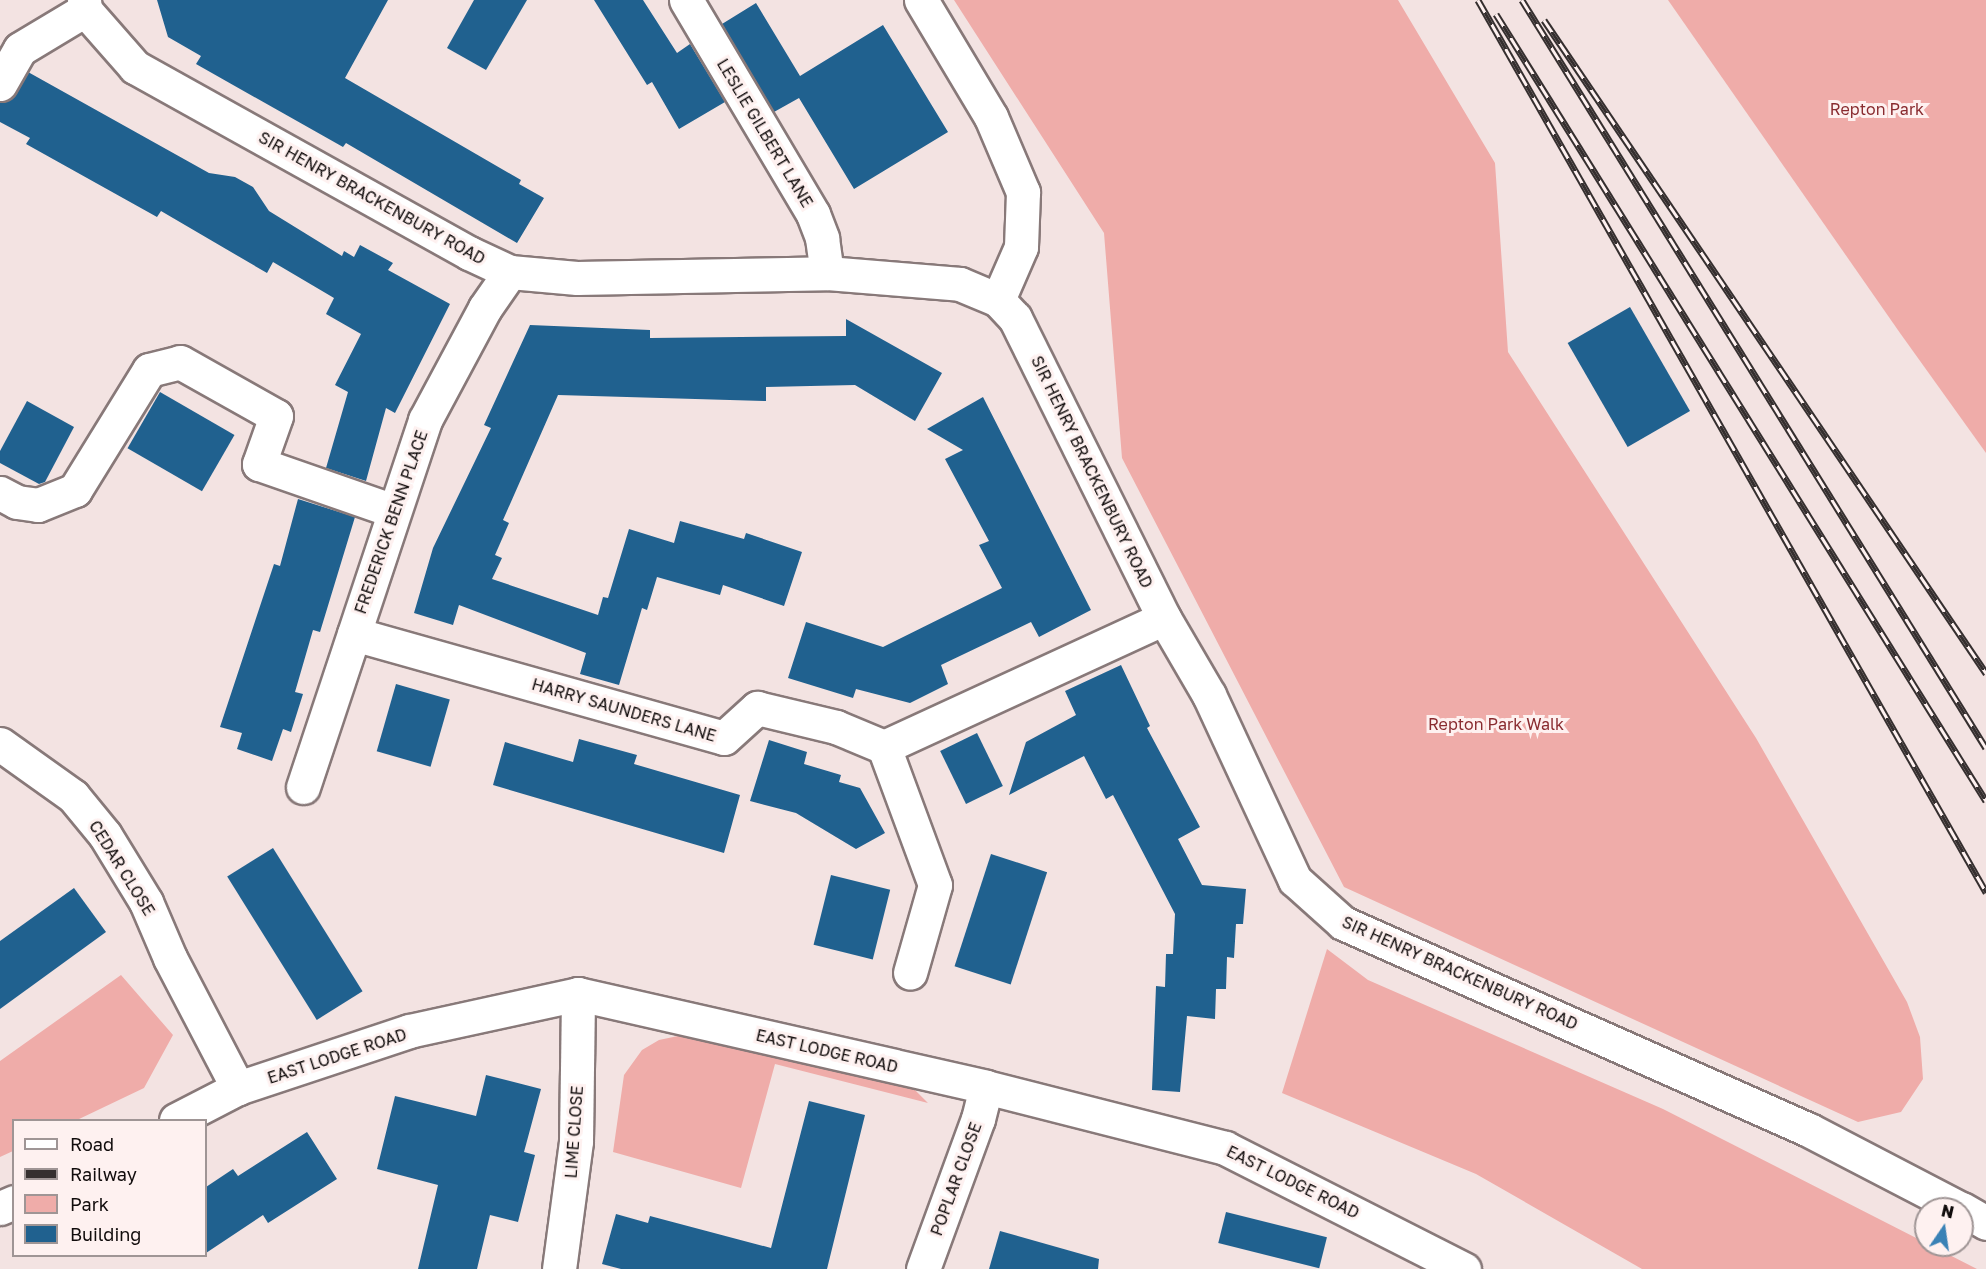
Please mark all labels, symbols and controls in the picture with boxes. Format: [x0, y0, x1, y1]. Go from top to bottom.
street label: LESLIE GILBERT LANE [713, 55, 817, 211]
park label: Repton Park [1830, 99, 1924, 119]
street label: SIR HENRY BRACKENBURY ROAD [255, 128, 489, 268]
street label: SIR HENRY BRACKENBURY ROAD [1027, 353, 1157, 591]
street label: FREDERICK BENN PLACE [351, 428, 431, 616]
street label: HARRY SAUNDERS LANE [530, 674, 718, 746]
park label: Repton Park Walk [1428, 714, 1564, 734]
street label: CEDAR CLOSE [85, 817, 159, 919]
street label: SIR HENRY BRACKENBURY ROAD [1339, 912, 1581, 1034]
street label: EAST LODGE ROAD [265, 1024, 409, 1088]
street label: EAST LODGE ROAD [754, 1025, 900, 1077]
street label: LIME CLOSE [561, 1085, 587, 1179]
legend [12, 1119, 207, 1257]
street label: POPLAR CLOSE [927, 1120, 985, 1238]
text: Road [70, 1133, 114, 1155]
street label: EAST LODGE ROAD [1224, 1142, 1362, 1222]
text: Railway [70, 1163, 137, 1185]
text: Park [70, 1193, 109, 1215]
north arrow [1914, 1197, 1974, 1257]
text: N [1939, 1200, 1956, 1223]
text: Building [70, 1223, 141, 1245]

